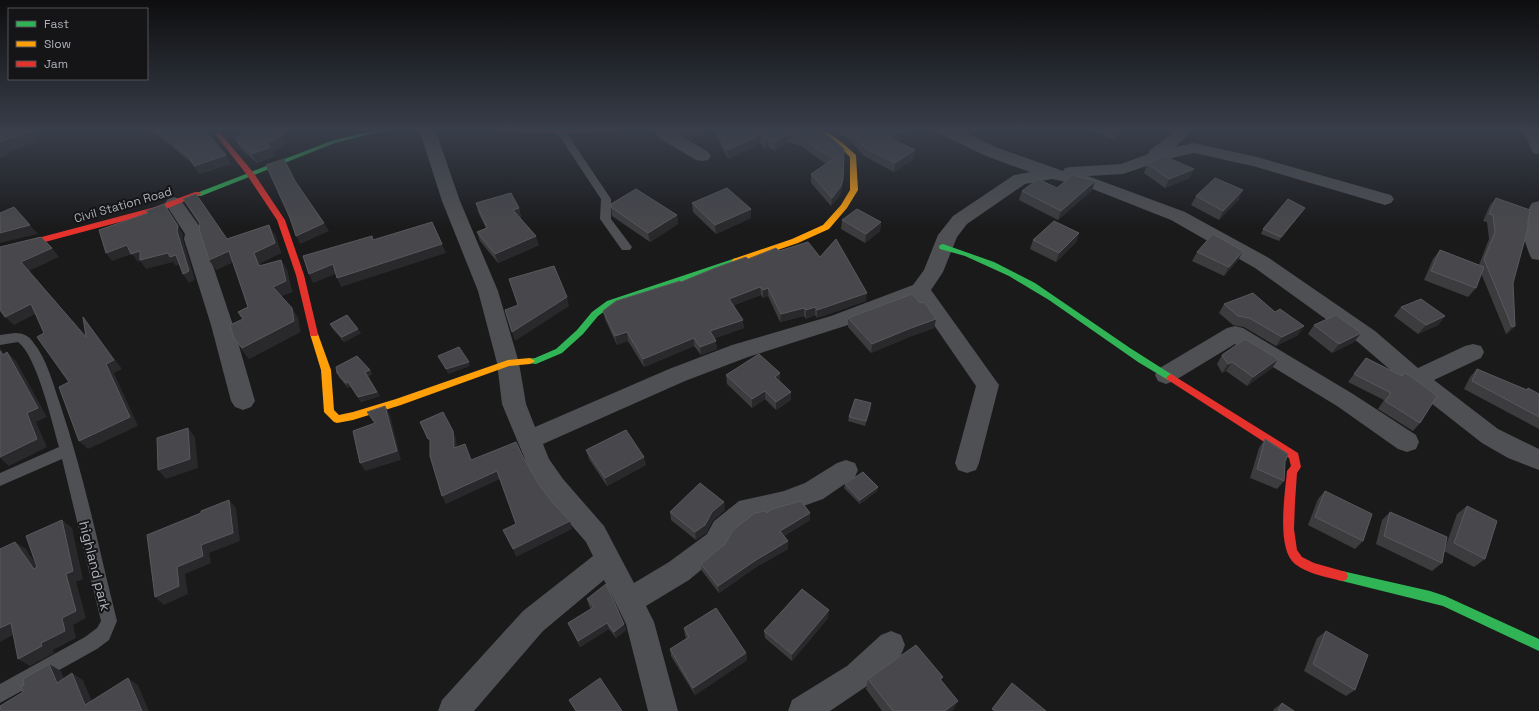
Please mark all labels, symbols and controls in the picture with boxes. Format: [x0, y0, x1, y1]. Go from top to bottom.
legend [8, 8, 148, 80]
text: Fast [44, 16, 69, 32]
text: Slow [44, 36, 71, 52]
text: Jam [44, 56, 68, 72]
street label: Civil Station Road [72, 183, 174, 227]
street label: highland park [75, 519, 115, 613]

